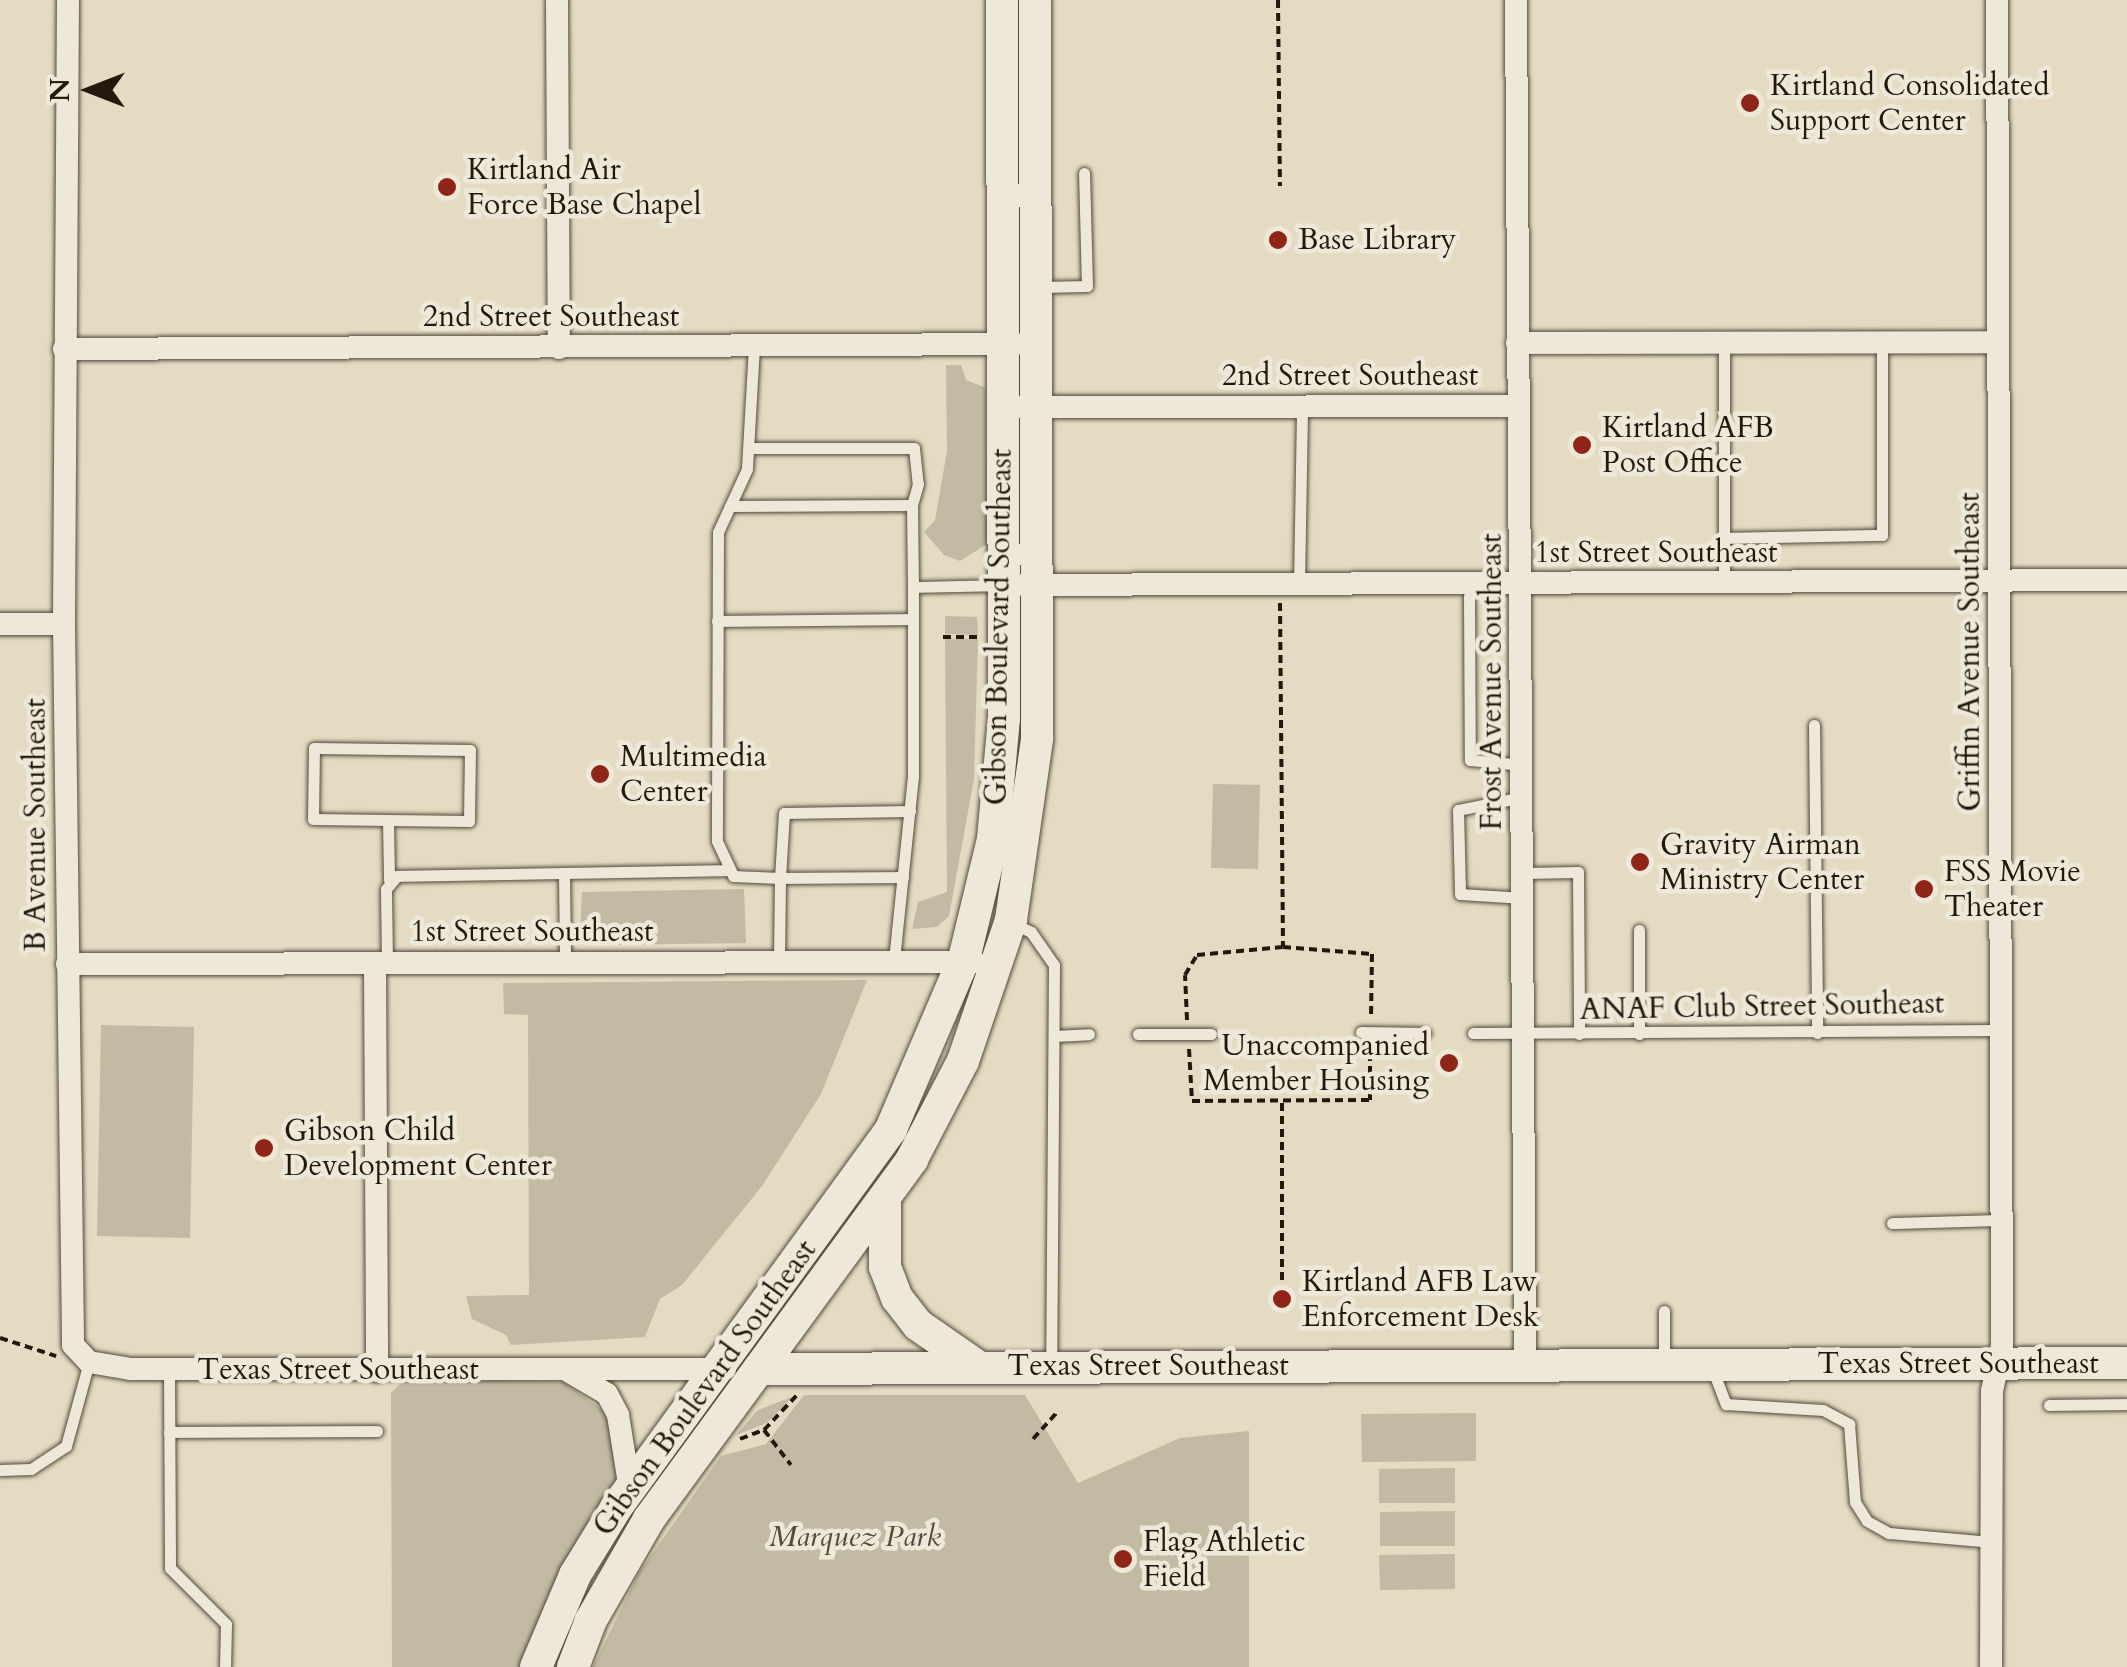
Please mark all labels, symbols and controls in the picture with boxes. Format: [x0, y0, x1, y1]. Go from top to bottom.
north arrow [40, 40, 140, 140]
place label: Kirtland Consolidated Support Center [1770, 68, 2049, 138]
text: N [41, 78, 79, 102]
marker: Kirtland Consolidated Support Center [1739, 92, 1761, 114]
place label: Kirtland Air Force Base Chapel [467, 152, 701, 222]
marker: Kirtland Air Force Base Chapel [436, 176, 458, 198]
place label: Base Library [1298, 222, 1456, 258]
marker: Base Library [1267, 229, 1289, 251]
street label: 2nd Street Southeast [423, 299, 679, 335]
street label: 2nd Street Southeast [1222, 358, 1478, 394]
place label: Kirtland AFB Post Office [1602, 410, 1774, 480]
marker: Kirtland AFB Post Office [1571, 434, 1593, 456]
street label: Gibson Boulevard Southeast [978, 448, 1020, 806]
street label: Griffin Avenue Southeast [1952, 492, 1988, 812]
street label: Frost Avenue Southeast [1474, 534, 1510, 830]
street label: 1st Street Southeast [1535, 535, 1777, 571]
street label: B Avenue Southeast [18, 698, 54, 952]
place label: Multimedia Center [620, 739, 767, 810]
marker: Multimedia Center [589, 763, 611, 785]
place label: Gravity Airman Ministry Center [1660, 827, 1864, 898]
marker: Gravity Airman Ministry Center [1629, 851, 1651, 873]
place label: FSS Movie Theater [1944, 854, 2081, 924]
marker: FSS Movie Theater [1913, 878, 1935, 900]
street label: 1st Street Southeast [411, 914, 653, 950]
street label: ANAF Club Street Southeast [1579, 986, 1945, 1028]
place label: Unaccompanied Member Housing [1203, 1028, 1429, 1098]
marker: Unaccompanied Member Housing [1438, 1052, 1460, 1074]
place label: Gibson Child Development Center [284, 1113, 552, 1184]
marker: Gibson Child Development Center [253, 1137, 275, 1159]
street label: Gibson Boulevard Southeast [586, 1233, 824, 1543]
place label: Kirtland AFB Law Enforcement Desk [1302, 1264, 1539, 1334]
marker: Kirtland AFB Law Enforcement Desk [1271, 1288, 1293, 1310]
street label: Texas Street Southeast [1817, 1346, 2099, 1382]
street label: Texas Street Southeast [1007, 1348, 1289, 1384]
street label: Texas Street Southeast [197, 1352, 479, 1388]
park label: Marquez Park [769, 1519, 941, 1555]
place label: Flag Athletic Field [1143, 1524, 1306, 1594]
marker: Flag Athletic Field [1112, 1548, 1134, 1570]

